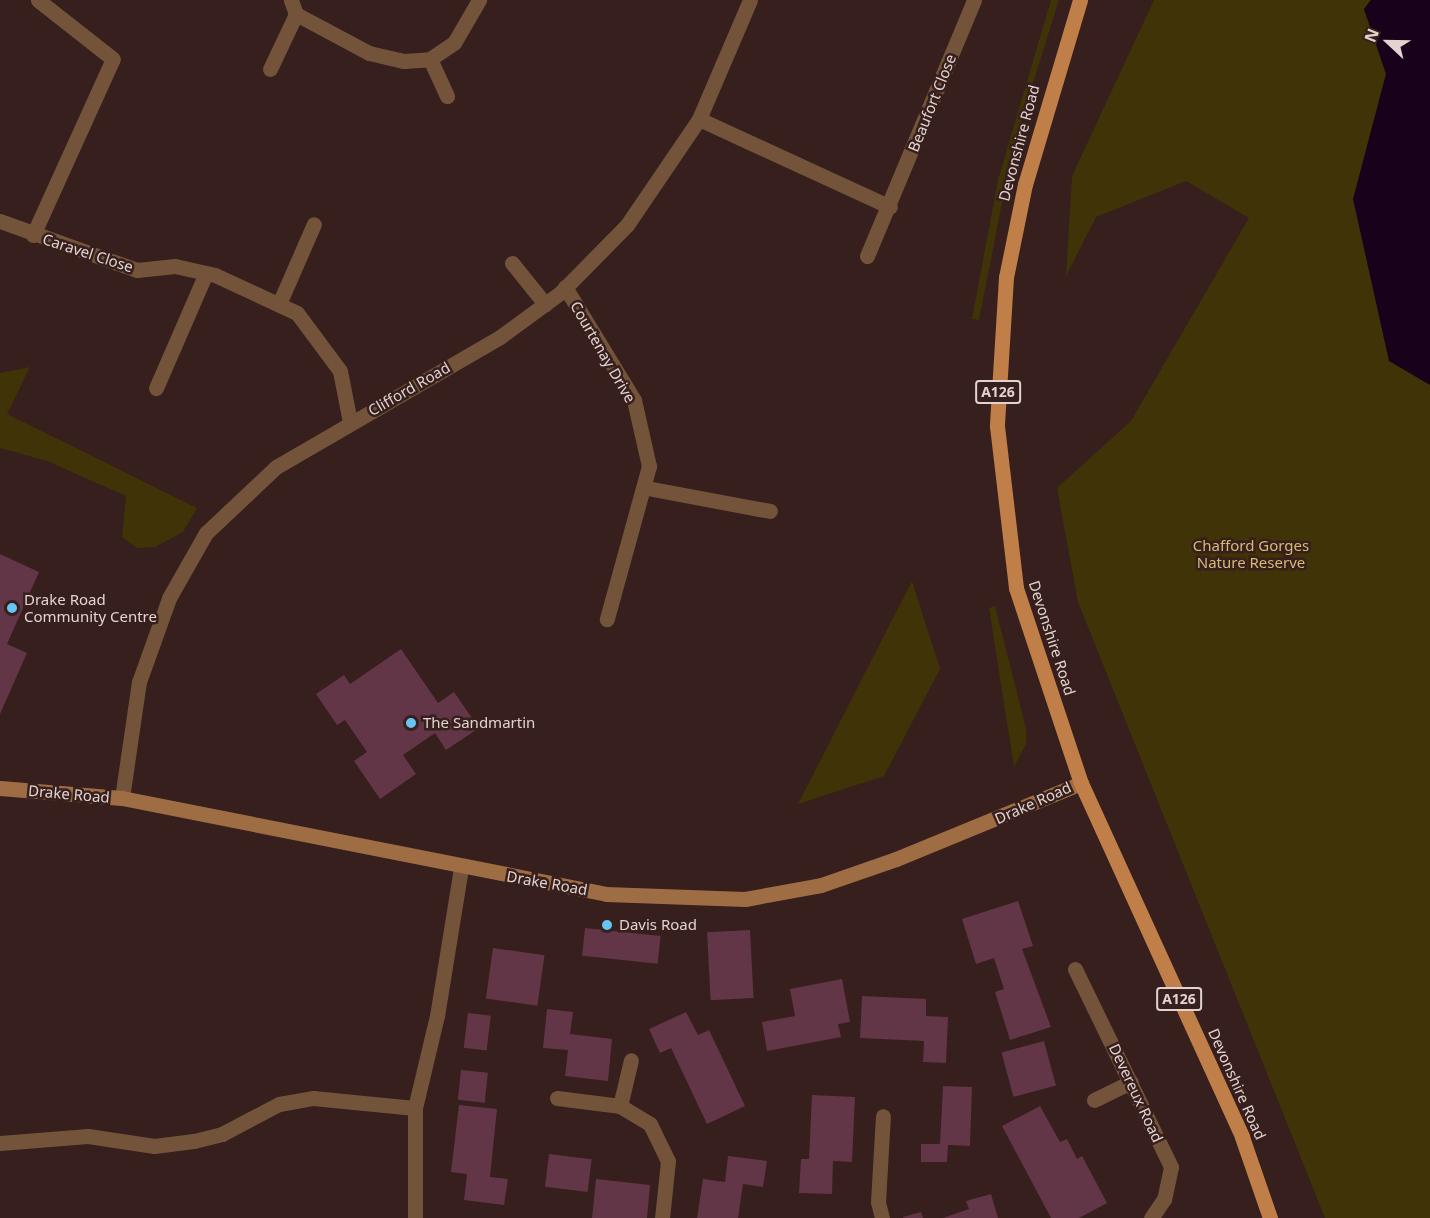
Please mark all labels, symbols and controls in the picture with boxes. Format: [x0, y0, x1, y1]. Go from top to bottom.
north arrow [1358, 12, 1418, 72]
text: N [1359, 25, 1384, 45]
street label: Beaufort Close [904, 52, 960, 154]
street label: Devonshire Road [995, 83, 1043, 203]
street label: Caravel Close [40, 230, 136, 276]
street label: Courtenay Drive [567, 298, 639, 406]
street label: Clifford Road [365, 358, 453, 420]
road number: A126 [974, 381, 1022, 403]
park label: Chafford Gorges Nature Reserve [1193, 536, 1309, 571]
street label: Devonshire Road [1025, 578, 1079, 698]
place label: Drake Road Community Centre [24, 590, 157, 625]
marker: Drake Road Community Centre [5, 601, 19, 615]
place label: The Sandmartin [423, 714, 535, 732]
marker: The Sandmartin [404, 716, 418, 730]
street label: Drake Road [992, 778, 1074, 828]
street label: Drake Road [28, 781, 110, 807]
street label: Drake Road [505, 867, 589, 899]
place label: Davis Road [619, 916, 697, 934]
marker: Davis Road [600, 918, 614, 932]
road number: A126 [1155, 988, 1203, 1010]
street label: Devonshire Road [1204, 1026, 1270, 1142]
street label: Devereux Road [1105, 1041, 1167, 1145]

